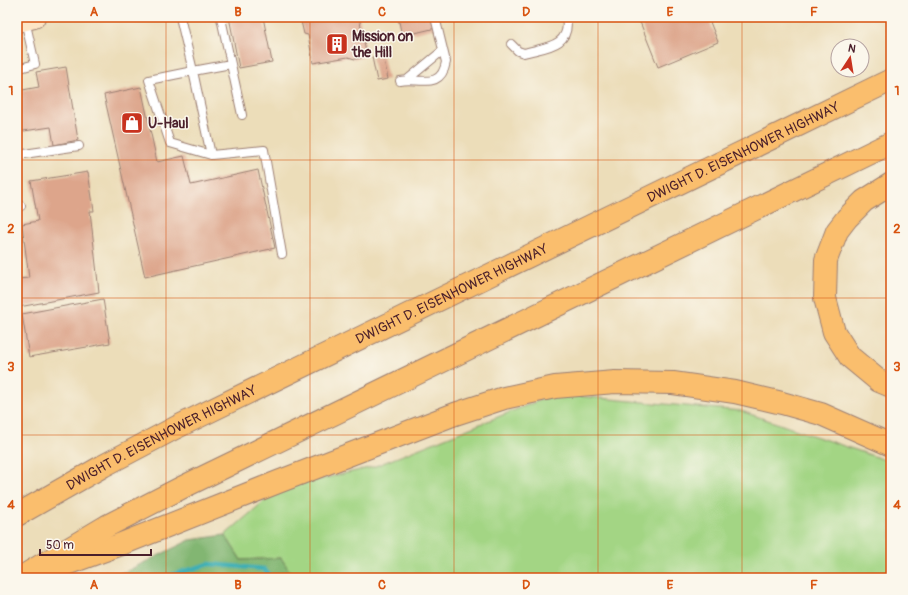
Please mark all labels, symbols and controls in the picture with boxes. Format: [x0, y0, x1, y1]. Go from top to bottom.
text: A [90, 4, 99, 20]
text: B [234, 4, 242, 20]
text: C [378, 4, 386, 20]
text: D [522, 4, 530, 20]
text: E [667, 4, 674, 20]
text: F [810, 4, 818, 20]
place label: Mission on the Hill [351, 28, 413, 61]
building icon: Mission on the Hill [324, 31, 350, 57]
north arrow [830, 38, 870, 78]
text: N [847, 42, 858, 56]
text: 1 [8, 83, 14, 99]
text: 1 [894, 83, 900, 99]
street label: DWIGHT D. EISENHOWER HIGHWAY [644, 98, 842, 206]
shop icon: U-Haul [119, 110, 145, 136]
place label: U-Haul [148, 115, 189, 132]
text: 2 [7, 221, 15, 237]
text: 2 [893, 221, 901, 237]
street label: DWIGHT D. EISENHOWER HIGHWAY [353, 240, 551, 348]
text: 3 [7, 359, 15, 375]
text: 3 [893, 359, 901, 375]
street label: DWIGHT D. EISENHOWER HIGHWAY [63, 382, 260, 494]
text: 4 [7, 497, 15, 513]
text: 4 [893, 497, 901, 513]
scale bar [40, 531, 151, 557]
text: 50 m [46, 538, 74, 553]
text: A [90, 577, 99, 593]
text: B [234, 577, 242, 593]
text: C [378, 577, 386, 593]
text: D [522, 577, 530, 593]
text: E [667, 577, 674, 593]
text: F [810, 577, 818, 593]

